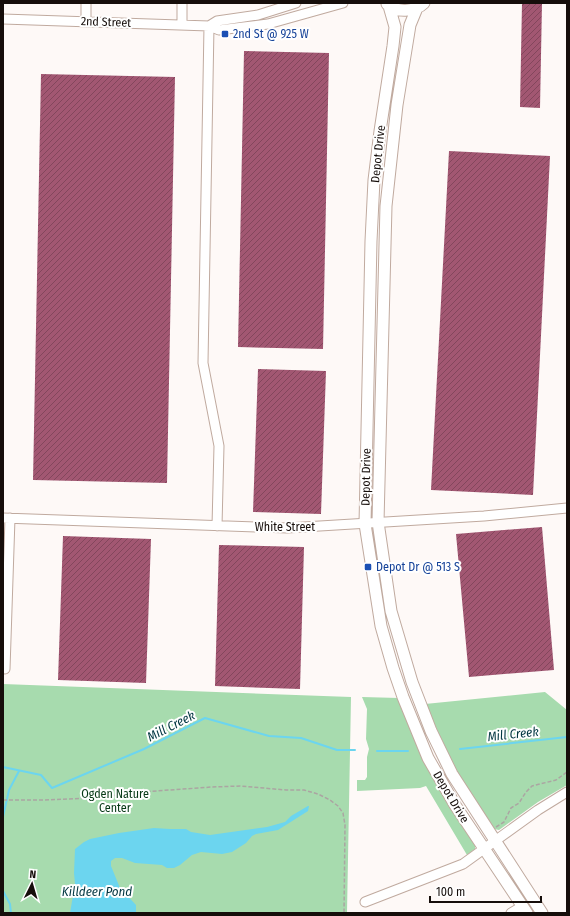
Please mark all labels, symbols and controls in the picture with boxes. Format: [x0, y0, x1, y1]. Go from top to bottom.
street label: 2nd Street [81, 14, 131, 30]
place label: 2nd St @ 925 W [233, 27, 309, 41]
marker: 2nd St @ 925 W [220, 29, 230, 39]
street label: Depot Drive [368, 124, 388, 183]
street label: Depot Drive [358, 448, 374, 506]
street label: White Street [255, 520, 315, 534]
place label: Depot Dr @ 513 S [376, 560, 460, 574]
marker: Depot Dr @ 513 S [363, 562, 373, 572]
water label: Mill Creek [145, 707, 198, 744]
water label: Mill Creek [487, 724, 540, 744]
street label: Depot Drive [430, 769, 472, 825]
park label: Ogden Nature Center [81, 787, 149, 815]
north arrow [12, 864, 52, 904]
text: N [29, 868, 37, 881]
scale bar [430, 878, 541, 904]
water label: Killdeer Pond [62, 884, 132, 899]
text: 100 m [436, 885, 465, 899]

